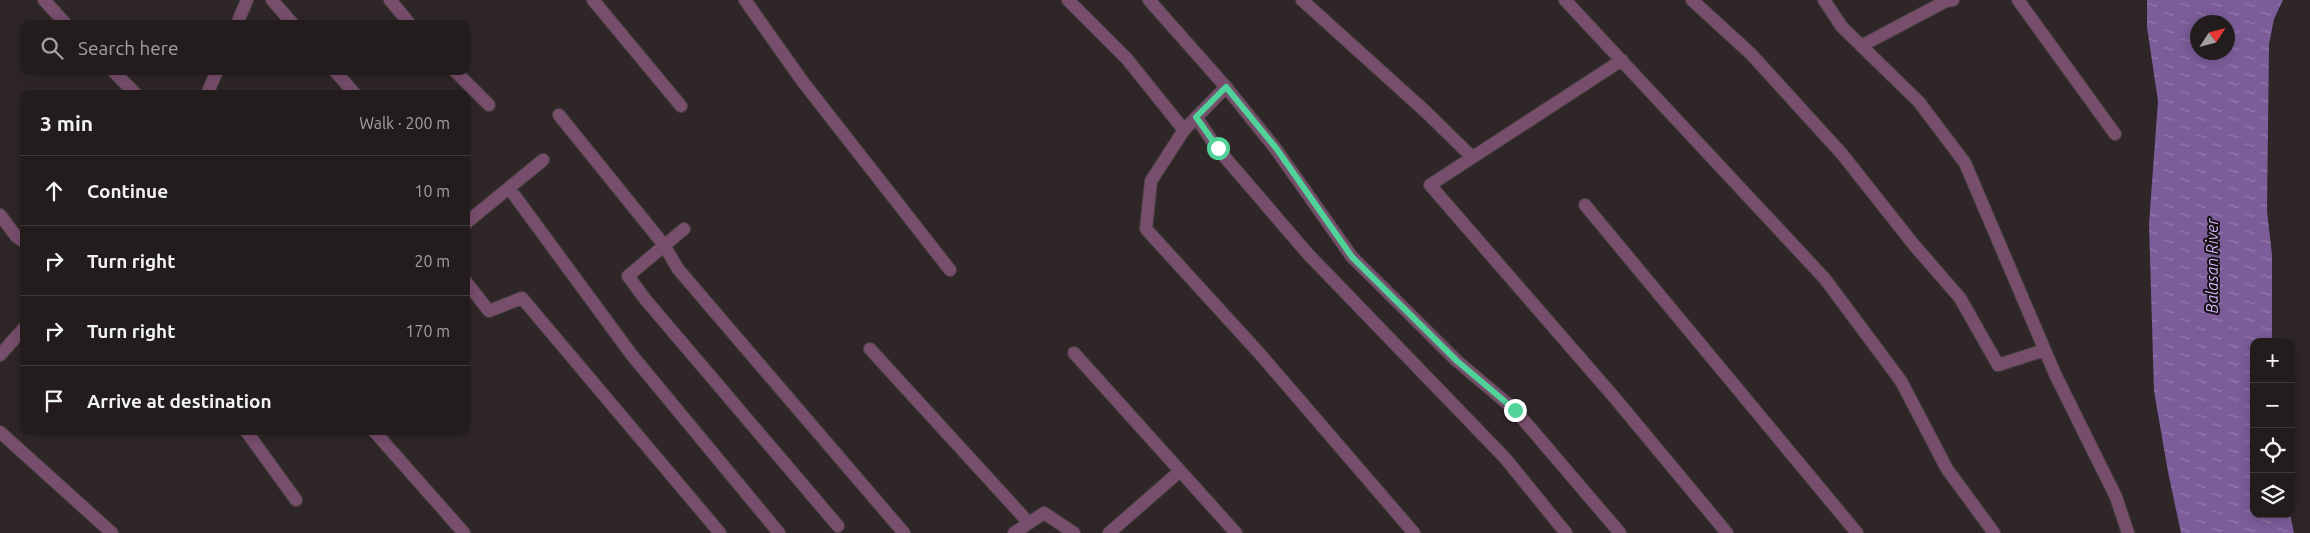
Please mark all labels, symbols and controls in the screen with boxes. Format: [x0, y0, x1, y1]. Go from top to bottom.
north arrow [2190, 15, 2235, 60]
search box [20, 20, 470, 75]
icon: search [38, 34, 66, 62]
text: Search here [78, 37, 178, 59]
text: 3 min [40, 111, 93, 135]
text: Walk · 200 m [359, 114, 450, 132]
route start [1207, 137, 1230, 160]
icon: ahead [40, 177, 68, 205]
text: Continue [87, 180, 168, 202]
text: 10 m [414, 182, 450, 200]
water label: Balasan River [2203, 218, 2221, 313]
icon: right [40, 247, 68, 275]
text: Turn right [87, 250, 175, 272]
text: 20 m [414, 252, 450, 270]
icon: right [40, 317, 68, 345]
text: Turn right [87, 320, 175, 342]
text: 170 m [405, 322, 450, 340]
map controls [2250, 338, 2295, 518]
button: + [2250, 338, 2295, 383]
button: − [2250, 383, 2295, 428]
icon: arrive [40, 387, 68, 415]
text: Arrive at destination [87, 390, 272, 412]
route end [1504, 399, 1527, 422]
button: locate [2250, 428, 2295, 473]
button: layers [2250, 473, 2295, 518]

